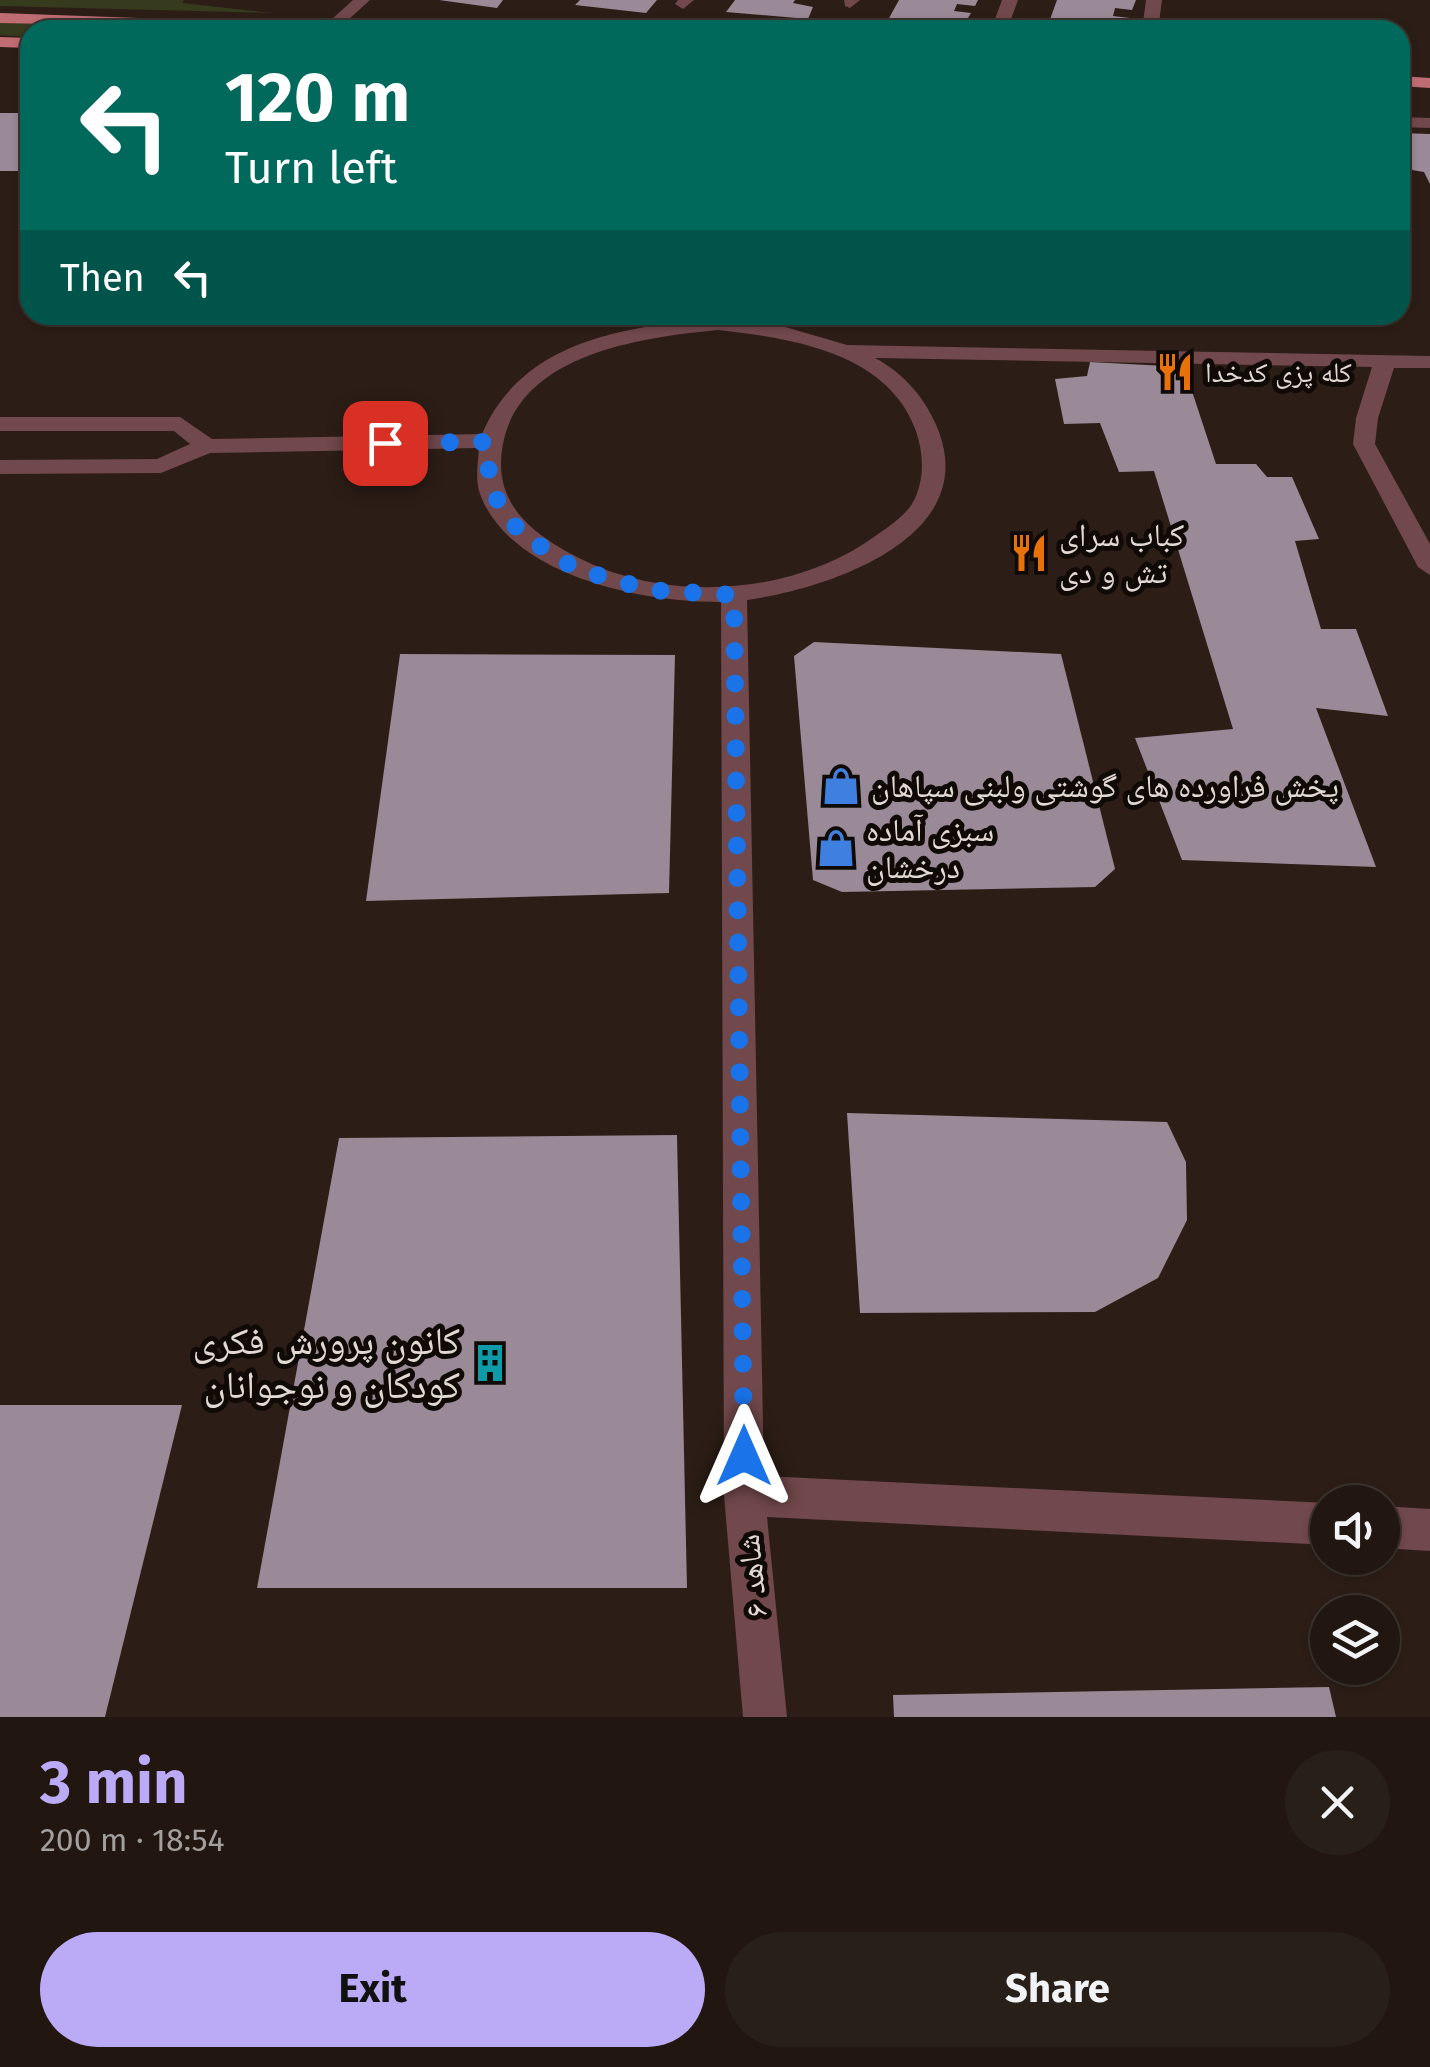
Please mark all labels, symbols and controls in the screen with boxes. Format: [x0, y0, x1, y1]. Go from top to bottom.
text: 120 m [225, 56, 410, 140]
icon: left [60, 60, 190, 190]
text: Turn left [225, 141, 397, 195]
icon: left [165, 250, 220, 305]
text: Then [60, 255, 145, 301]
restaurant icon: کله پزی کدخدا [1154, 351, 1196, 393]
place label: کله پزی کدخدا [1205, 356, 1352, 389]
pin [343, 401, 428, 486]
icon: arrive [358, 416, 413, 471]
place label: کباب سرای تش و دی [1059, 516, 1184, 592]
restaurant icon: کباب سرای تش و دی [1008, 532, 1050, 574]
shop icon: پخش فراورده های گوشتی ولبنی سپاهان [820, 765, 862, 807]
place label: پخش فراورده های گوشتی ولبنی سپاهان [871, 767, 1339, 806]
place label: سبزی آماده درخشان [866, 811, 994, 886]
shop icon: سبزی آماده درخشان [815, 827, 857, 869]
place label: کانون پرورش فکری کودکان و نوجوانان [192, 1318, 460, 1408]
building icon: کانون پرورش فکری کودکان و نوجوانان [469, 1342, 511, 1384]
position arrow [692, 1404, 796, 1508]
map controls [1310, 1485, 1400, 1685]
button: sound [1310, 1485, 1400, 1575]
street label: شاهد ۶ [729, 1533, 775, 1619]
button: layers [1310, 1595, 1400, 1685]
text: 3 min [40, 1747, 188, 1819]
button: close [1285, 1750, 1390, 1855]
text: 200 m · 18:54 [40, 1821, 224, 1859]
button: Exit [40, 1932, 705, 2047]
button: Share [725, 1932, 1390, 2047]

